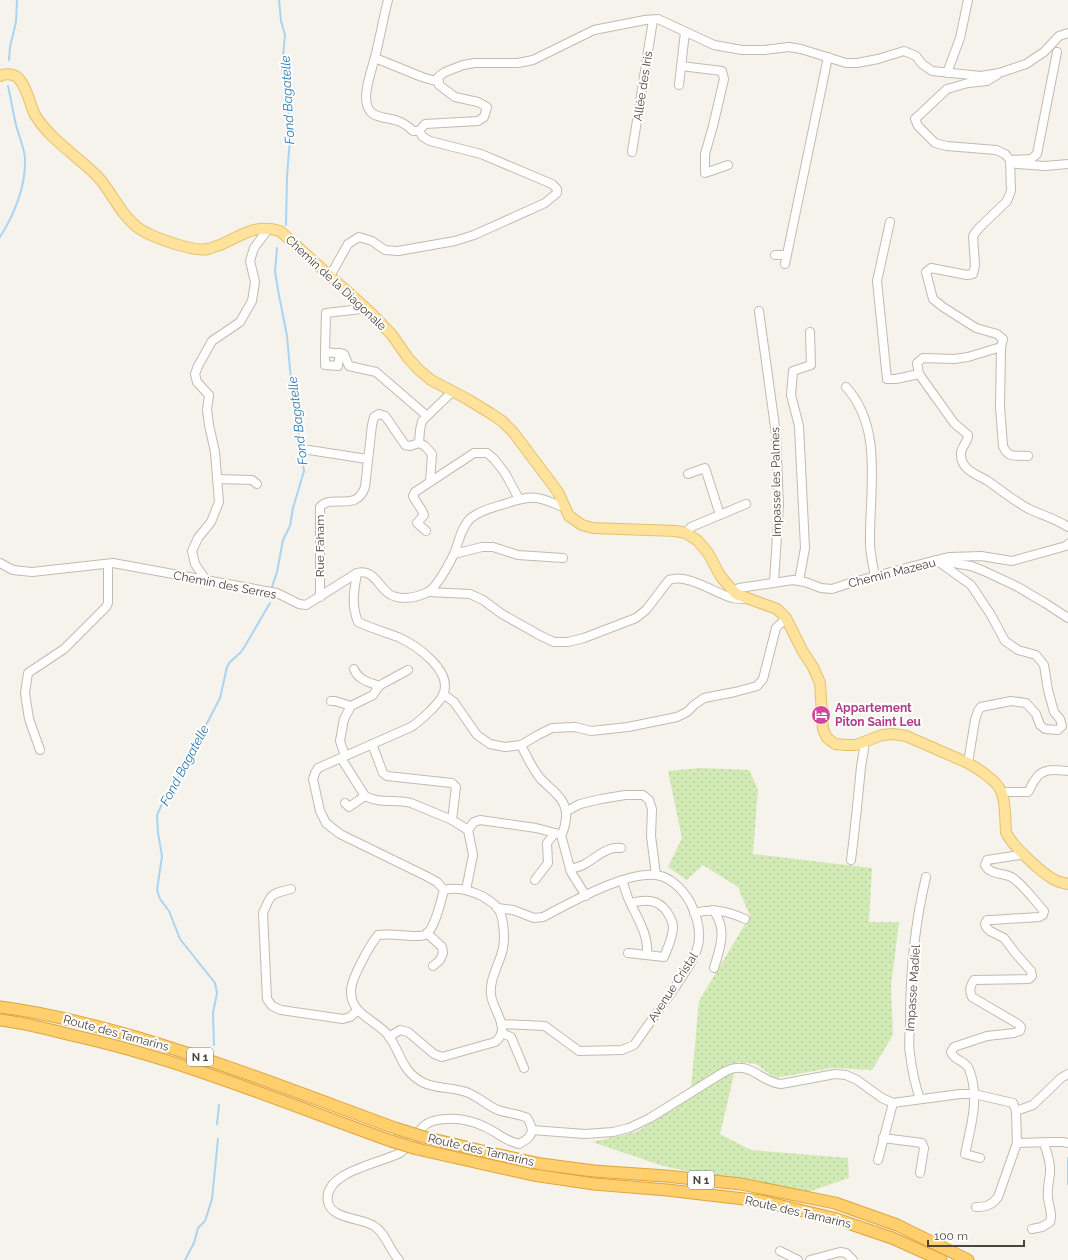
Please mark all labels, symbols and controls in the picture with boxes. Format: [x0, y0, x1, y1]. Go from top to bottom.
street label: Allée des Iris [631, 50, 655, 122]
water label: Fond Bagatelle [278, 55, 297, 145]
street label: Chemin de la Diagonale [283, 233, 389, 333]
water label: Fond Bagatelle [285, 376, 310, 466]
street label: Impasse les Palmes [768, 427, 784, 537]
street label: Rue Faham [313, 515, 327, 577]
street label: Chemin Mazeau [847, 555, 937, 591]
street label: Chemin des Serres [172, 568, 278, 602]
place label: Appartement Piton Saint Leu [835, 701, 921, 729]
hotel icon: Appartement Piton Saint Leu [810, 704, 832, 726]
water label: Fond Bagatelle [157, 722, 212, 808]
street label: Impasse Madiel [903, 943, 923, 1032]
street label: Avenue Cristal [645, 949, 701, 1024]
street label: Route des Tamarins [62, 1012, 171, 1054]
road number: N 1 [187, 1048, 213, 1066]
street label: Route des Tamarins [426, 1131, 536, 1169]
road number: N 1 [688, 1171, 714, 1189]
street label: Route des Tamarins [743, 1193, 853, 1231]
scale bar [928, 1222, 1024, 1248]
text: 100 m [934, 1229, 968, 1243]

